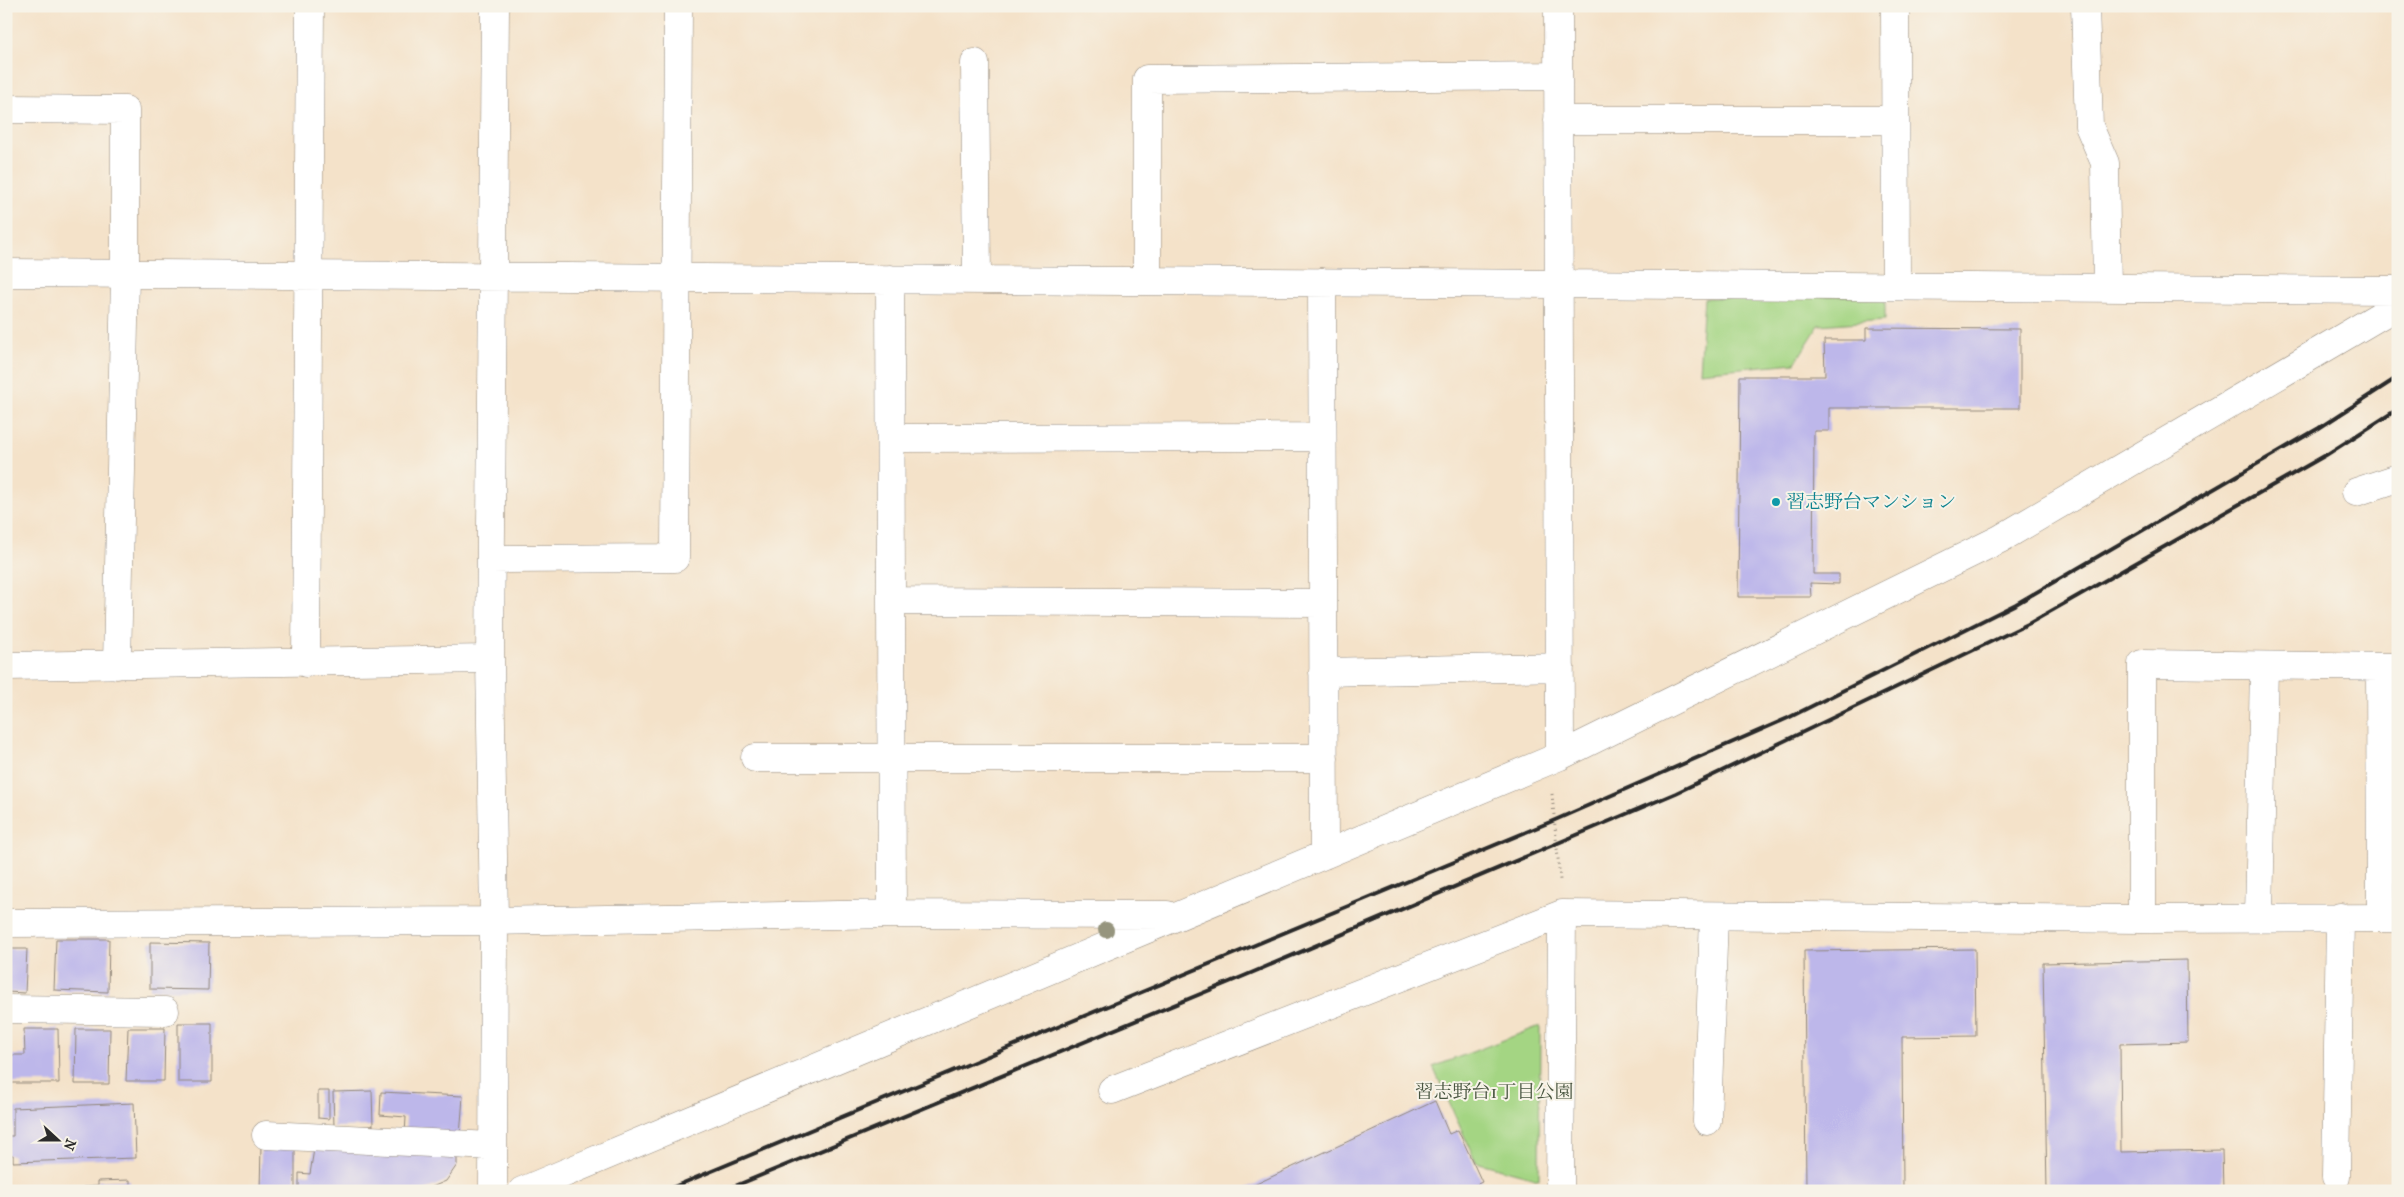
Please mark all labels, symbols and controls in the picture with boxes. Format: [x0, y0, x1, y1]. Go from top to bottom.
place label: 習志野台マンション [1786, 491, 1956, 513]
marker: 習志野台マンション [1770, 496, 1782, 508]
park label: 習志野台1丁目公園 [1415, 1081, 1573, 1103]
north arrow [32, 1114, 82, 1164]
text: N [60, 1136, 80, 1153]

